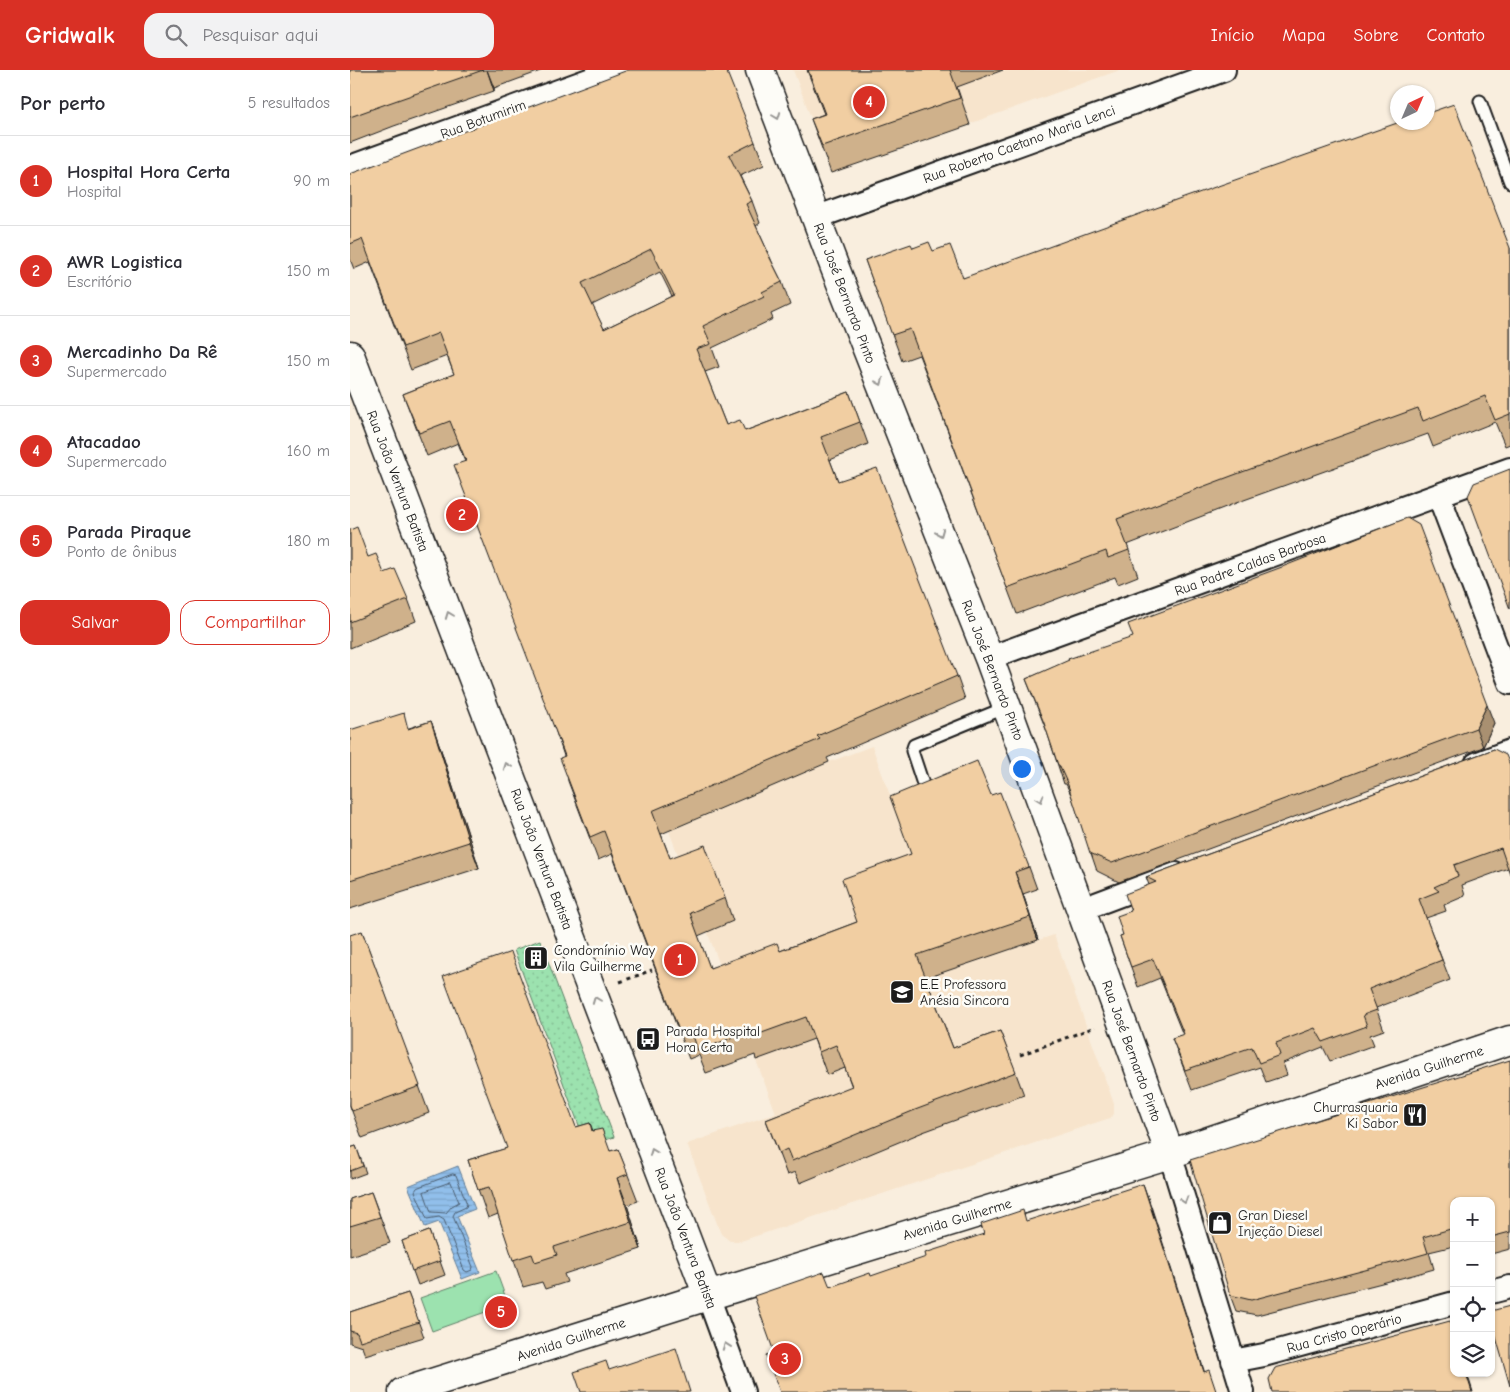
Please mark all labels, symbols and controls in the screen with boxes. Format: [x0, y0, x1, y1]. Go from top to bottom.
search box [144, 13, 494, 58]
text: Gridwalk [25, 21, 114, 49]
icon: search [162, 21, 190, 49]
text: Pesquisar aqui [202, 24, 319, 46]
text: Início [1211, 25, 1254, 46]
text: Mapa [1282, 25, 1325, 46]
text: Sobre [1353, 25, 1398, 46]
text: Contato [1426, 25, 1485, 46]
pin: 4 [853, 83, 885, 121]
north arrow [1390, 85, 1435, 130]
text: Por perto [20, 91, 105, 115]
text: 5 resultados [248, 94, 330, 112]
street label: Rua Botumirim [438, 96, 528, 143]
street label: Rua Roberto Caetano Maria Lenci [921, 102, 1118, 187]
one-way arrow [771, 111, 781, 119]
text: Hospital Hora Certa [67, 161, 230, 183]
text: 1 [33, 172, 39, 190]
text: 90 m [293, 172, 330, 190]
text: Hospital [67, 183, 122, 201]
street label: Rua José Bernardo Pinto [810, 220, 879, 366]
text: AWR Logistica [67, 251, 183, 273]
text: 2 [32, 262, 40, 280]
text: 150 m [287, 262, 330, 280]
text: Escritório [67, 273, 132, 291]
text: Mercadinho Da Rê [67, 341, 217, 363]
text: 3 [32, 352, 40, 370]
text: 150 m [287, 352, 330, 370]
text: Supermercado [67, 363, 167, 381]
one-way arrow [874, 377, 884, 385]
street label: Rua João Ventura Batista [363, 408, 432, 554]
text: Atacadao [67, 431, 141, 453]
text: 4 [32, 442, 40, 460]
text: 160 m [287, 442, 330, 460]
text: Supermercado [67, 453, 167, 471]
pin: 2 [446, 496, 478, 534]
text: Parada Piraque [67, 521, 191, 543]
one-way arrow [934, 528, 944, 536]
street label: Rua Padre Caldas Barbosa [1172, 529, 1328, 600]
text: 5 [32, 532, 40, 550]
text: 180 m [287, 532, 330, 550]
text: Ponto de ônibus [67, 543, 177, 561]
street label: Rua José Bernardo Pinto [958, 597, 1027, 743]
button: Salvar [20, 600, 170, 645]
button: Compartilhar [180, 600, 330, 645]
one-way arrow [445, 611, 455, 619]
your location [1009, 756, 1035, 782]
one-way arrow [503, 763, 513, 771]
street label: Rua João Ventura Batista [507, 786, 576, 932]
one-way arrow [1034, 794, 1044, 803]
pin: 1 [664, 941, 696, 979]
place label: Condomínio Way Vila Guilherme [554, 942, 656, 975]
building icon: Condomínio Way Vila Guilherme [523, 945, 549, 971]
place label: E.E Professora Anésia Sincora [920, 976, 1009, 1009]
street label: Rua José Bernardo Pinto [1098, 978, 1165, 1124]
school or university icon: E.E Professora Anésia Sincora [889, 979, 915, 1005]
one-way arrow [592, 996, 602, 1005]
place label: Parada Hospital Hora Certa [666, 1023, 760, 1056]
bus stop icon: Parada Hospital Hora Certa [635, 1026, 661, 1052]
street label: Avenida Guilherme [1373, 1042, 1486, 1093]
place label: Churrasquaria Ki Sabor [1313, 1099, 1398, 1132]
restaurant icon: Churrasquaria Ki Sabor [1402, 1102, 1428, 1128]
one-way arrow [649, 1148, 660, 1157]
street label: Rua João Ventura Batista [651, 1165, 720, 1311]
street label: Avenida Guilherme [901, 1195, 1014, 1244]
one-way arrow [1179, 1196, 1189, 1204]
map controls [1450, 1197, 1495, 1377]
button: + [1450, 1197, 1495, 1242]
place label: Gran Diesel Injeção Diesel [1238, 1207, 1322, 1240]
shop icon: Gran Diesel Injeção Diesel [1207, 1210, 1233, 1236]
button: − [1450, 1242, 1495, 1287]
button: locate [1450, 1287, 1495, 1332]
pin: 5 [485, 1293, 517, 1331]
street label: Rua Cristo Operário [1285, 1310, 1403, 1357]
street label: Avenida Guilherme [515, 1314, 628, 1365]
button: layers [1450, 1332, 1495, 1377]
pin: 3 [769, 1340, 801, 1378]
one-way arrow [722, 1342, 732, 1351]

